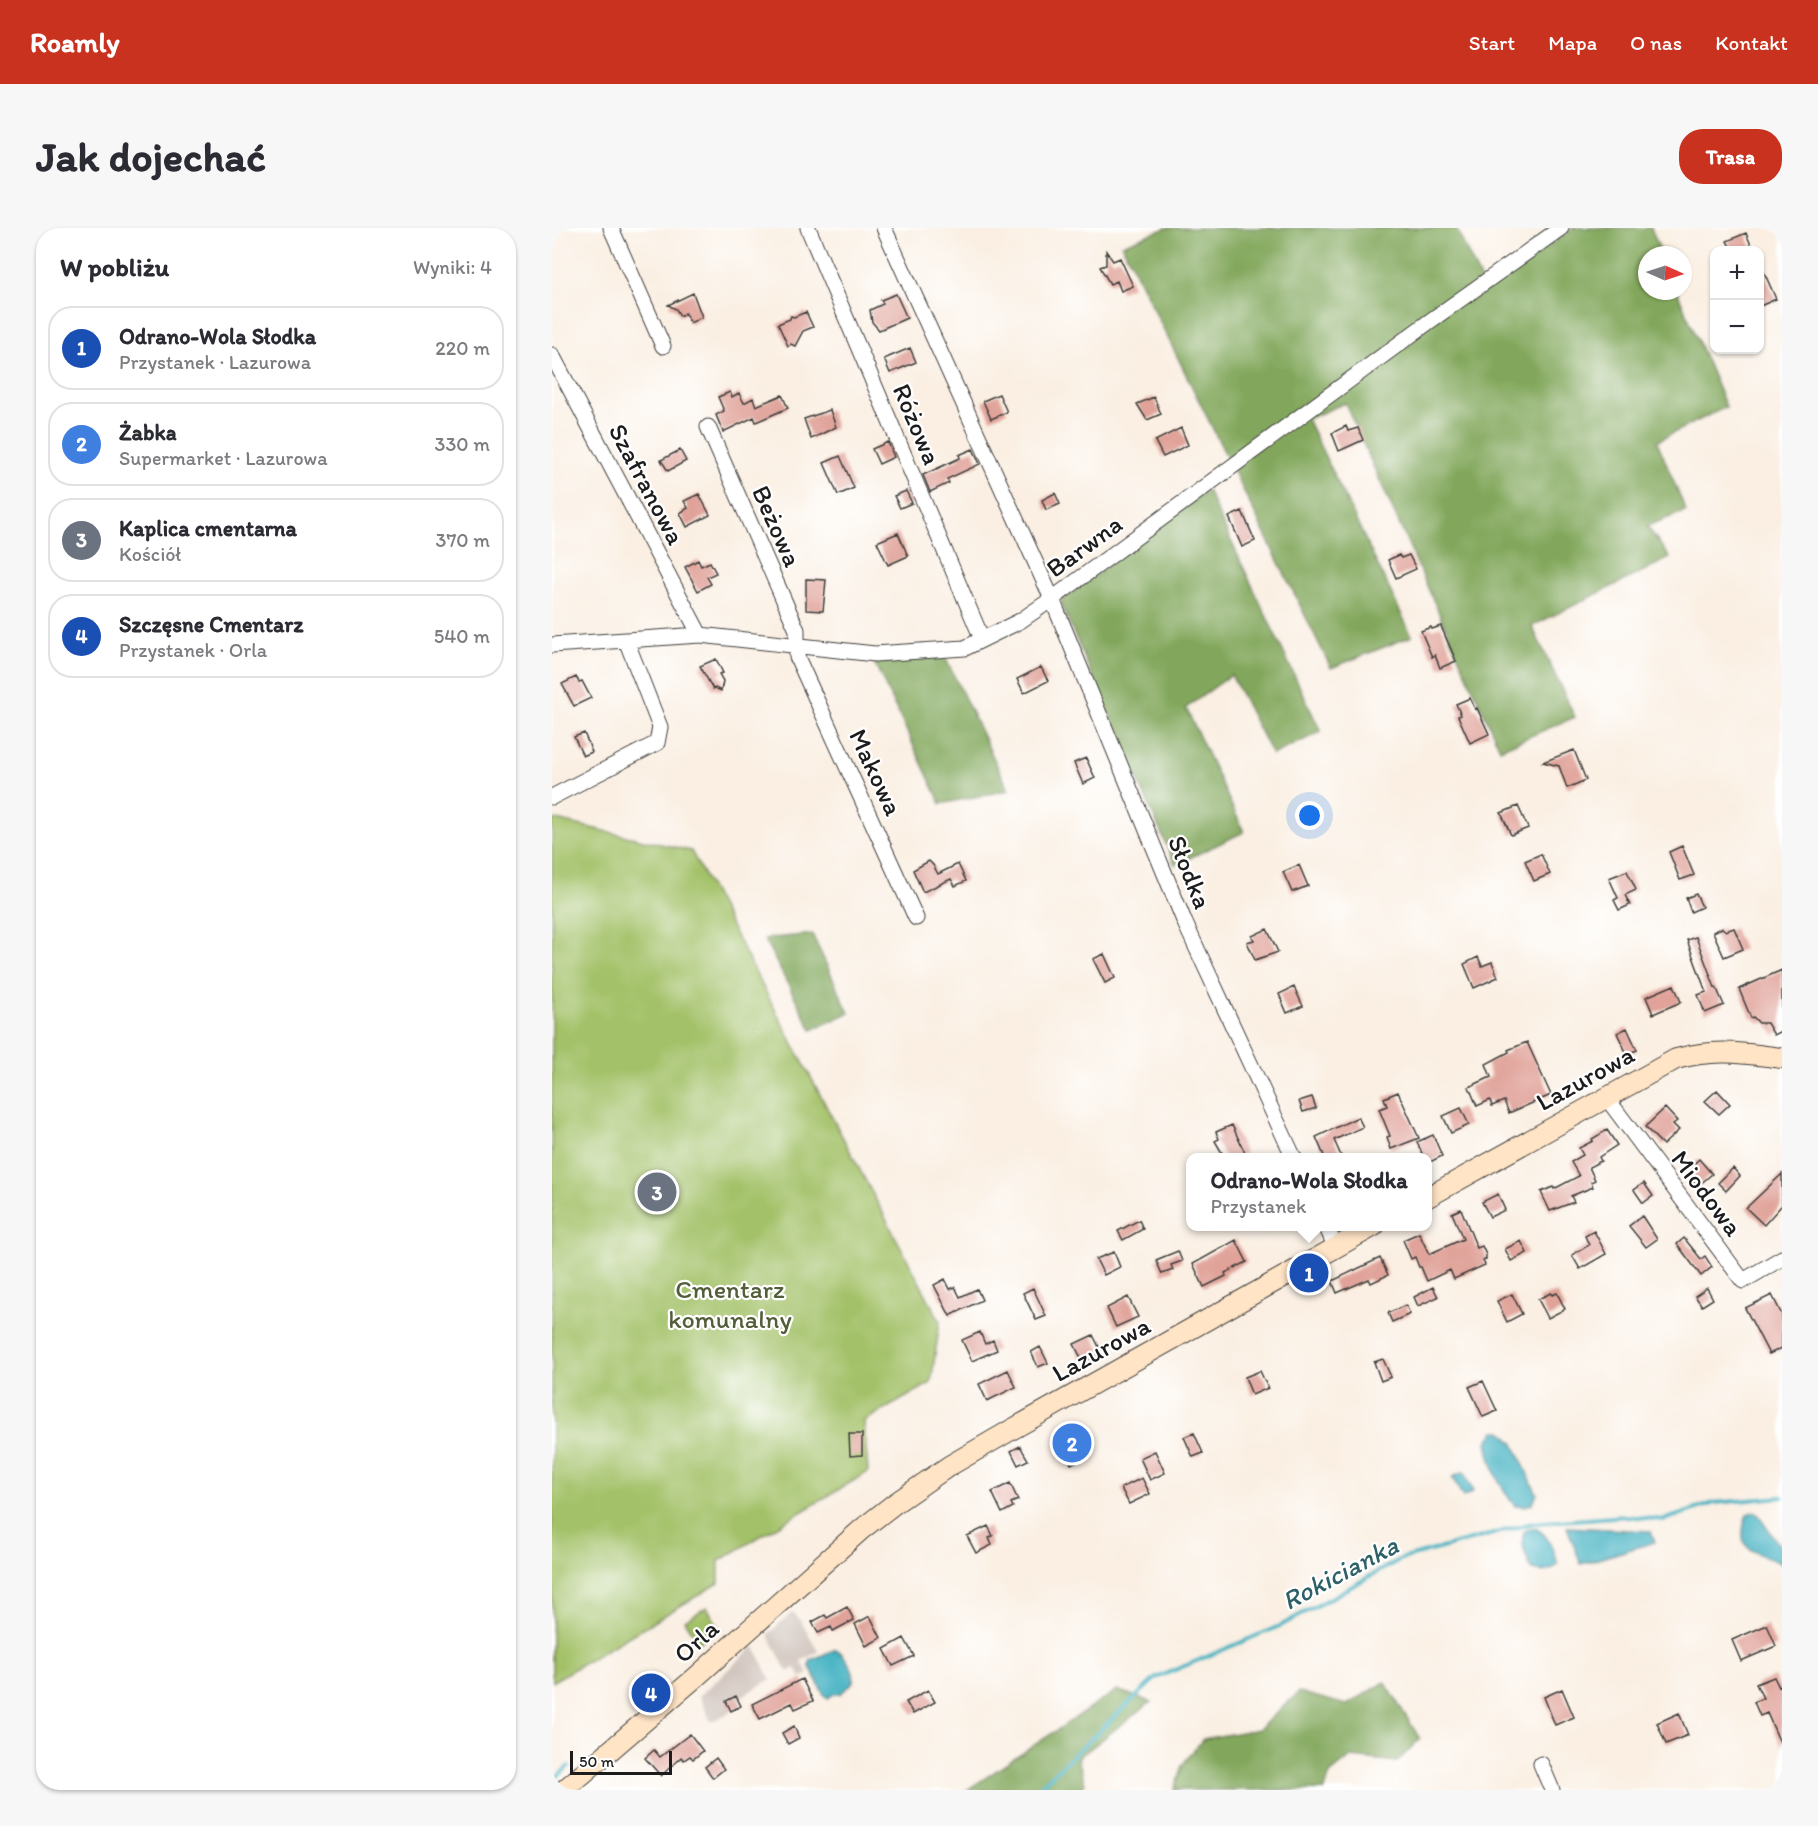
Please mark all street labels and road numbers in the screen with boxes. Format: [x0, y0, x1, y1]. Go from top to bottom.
street label: Różowa [886, 379, 948, 469]
street label: Szafranowa [602, 418, 692, 550]
street label: Beżowa [745, 480, 809, 572]
street label: Barwna [1040, 508, 1128, 584]
street label: Makowa [842, 724, 910, 821]
street label: Słodka [1161, 831, 1219, 913]
street label: Lazurowa [1530, 1038, 1640, 1118]
street label: Miodowa [1664, 1144, 1750, 1243]
street label: Lazurowa [1046, 1309, 1156, 1389]
street label: Orla [667, 1612, 726, 1670]

